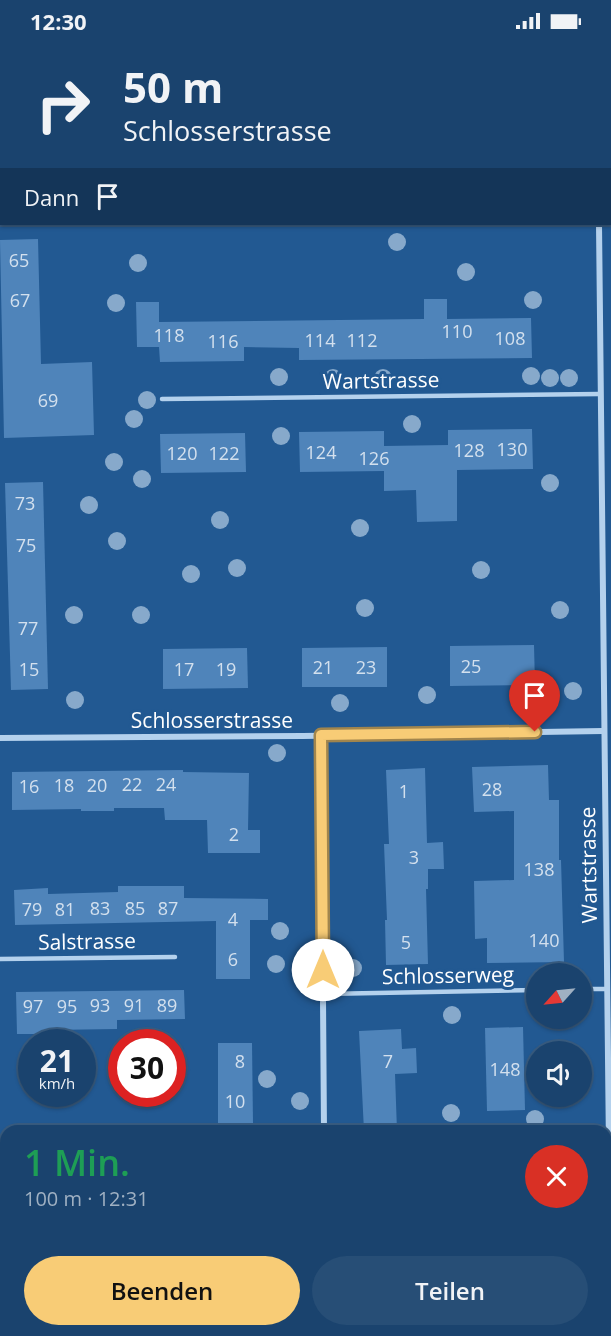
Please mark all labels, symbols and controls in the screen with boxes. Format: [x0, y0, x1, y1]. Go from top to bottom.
text: 12:30 [30, 6, 87, 36]
text: 50 m [123, 58, 223, 115]
icon: right [24, 66, 102, 144]
text: Schlosserstrasse [123, 112, 332, 149]
icon: arrive [91, 180, 124, 213]
text: Dann [24, 182, 79, 212]
house number: 65 [9, 248, 29, 272]
house number: 67 [10, 288, 30, 312]
house number: 110 [442, 319, 472, 343]
house number: 118 [154, 323, 184, 347]
house number: 108 [495, 326, 525, 350]
house number: 114 [305, 328, 335, 352]
house number: 112 [347, 328, 377, 352]
house number: 116 [208, 329, 238, 353]
street label: Wartstrasse [322, 365, 440, 395]
house number: 69 [38, 388, 58, 412]
house number: 130 [497, 437, 527, 461]
house number: 128 [454, 438, 484, 462]
house number: 124 [306, 440, 336, 464]
house number: 120 [167, 441, 197, 465]
house number: 122 [209, 441, 239, 465]
house number: 126 [359, 446, 389, 470]
house number: 73 [15, 491, 35, 515]
house number: 75 [16, 533, 36, 557]
house number: 77 [18, 616, 38, 640]
house number: 25 [461, 654, 481, 678]
house number: 21 [313, 655, 333, 679]
house number: 23 [356, 655, 376, 679]
house number: 15 [19, 657, 39, 681]
house number: 17 [174, 657, 194, 681]
house number: 19 [216, 657, 236, 681]
pin [509, 670, 560, 732]
icon: arrive [518, 679, 551, 712]
street label: Schlosserstrasse [131, 706, 293, 734]
house number: 22 [122, 772, 142, 796]
house number: 24 [156, 772, 176, 796]
house number: 18 [54, 773, 74, 797]
house number: 20 [87, 773, 107, 797]
house number: 16 [19, 774, 39, 798]
house number: 28 [482, 777, 502, 801]
house number: 1 [399, 779, 409, 803]
street label: Wartstrasse [573, 806, 603, 924]
house number: 2 [229, 822, 239, 846]
house number: 3 [409, 845, 419, 869]
house number: 138 [524, 857, 554, 881]
house number: 83 [90, 896, 110, 920]
house number: 85 [125, 896, 145, 920]
house number: 87 [158, 896, 178, 920]
house number: 79 [22, 897, 42, 921]
house number: 81 [55, 897, 75, 921]
house number: 4 [228, 907, 238, 931]
street label: Salstrasse [38, 926, 136, 956]
house number: 140 [529, 928, 559, 952]
house number: 5 [401, 930, 411, 954]
position arrow [291, 938, 355, 1002]
house number: 6 [228, 947, 238, 971]
street label: Schlosserweg [382, 960, 514, 990]
north arrow [526, 963, 592, 1029]
map controls [526, 963, 592, 1107]
house number: 93 [90, 993, 110, 1017]
house number: 91 [124, 993, 144, 1017]
house number: 89 [157, 993, 177, 1017]
house number: 97 [23, 994, 43, 1018]
house number: 95 [57, 994, 77, 1018]
speed limit sign: 30 [108, 1029, 186, 1107]
text: 21 [40, 1040, 74, 1081]
button: sound [526, 1041, 592, 1107]
house number: 8 [235, 1049, 245, 1073]
house number: 7 [383, 1049, 393, 1073]
house number: 148 [490, 1057, 520, 1081]
text: km/h [39, 1073, 75, 1093]
house number: 10 [225, 1089, 245, 1113]
text: 1 Min. [24, 1138, 130, 1187]
button: close [525, 1145, 588, 1208]
text: 100 m · 12:31 [24, 1185, 149, 1212]
button: Beenden [24, 1256, 300, 1325]
button: Teilen [312, 1256, 588, 1325]

